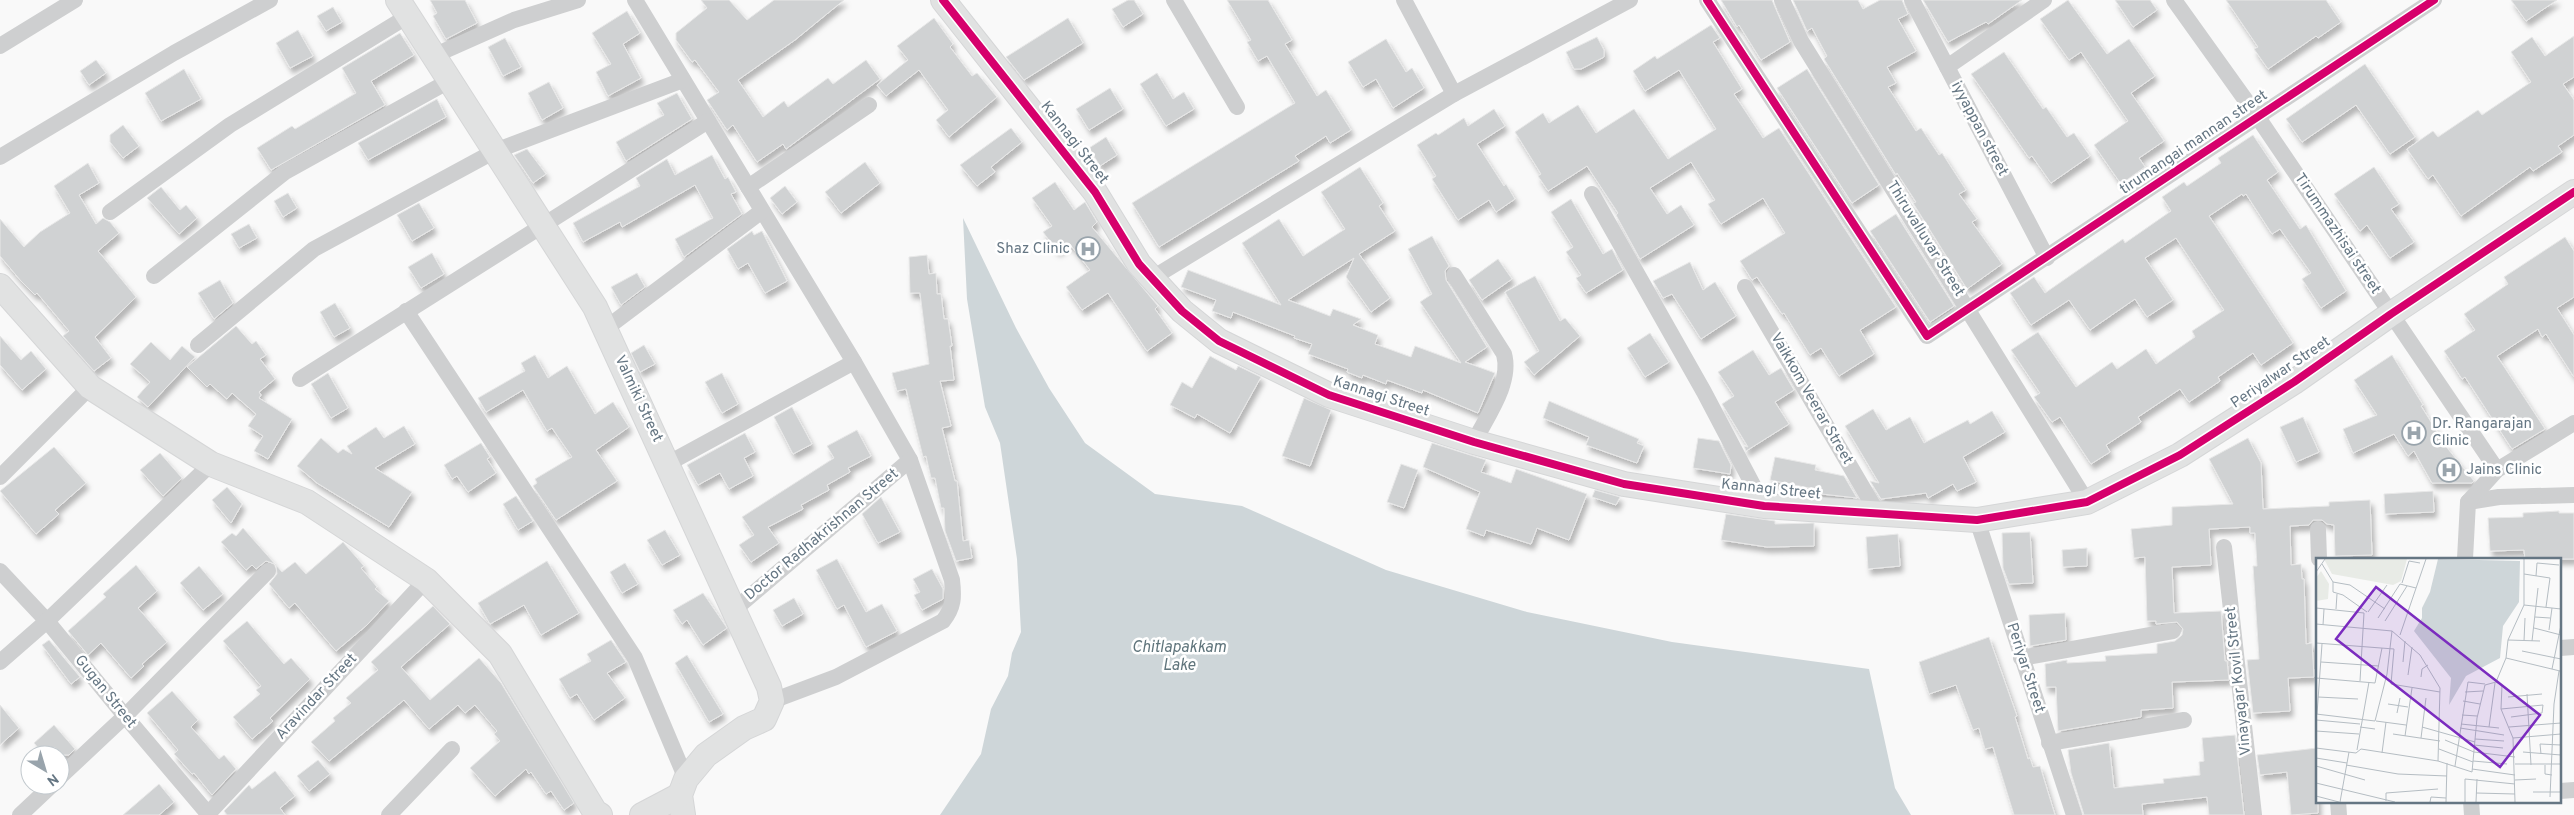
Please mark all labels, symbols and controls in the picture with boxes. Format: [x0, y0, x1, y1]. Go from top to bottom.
street label: iyyappan street [1946, 78, 2012, 180]
street label: tirumangai mannan street [2116, 86, 2272, 200]
street label: Kannagi Street [1036, 98, 1112, 188]
street label: Tirummazhisai street [2290, 170, 2384, 298]
street label: Thiruvalluvar Street [1882, 178, 1968, 300]
hospital icon: Shaz Clinic [1075, 236, 1101, 262]
place label: Shaz Clinic [996, 240, 1070, 259]
street label: Vaikkom Veerar Street [1766, 330, 1856, 468]
street label: Periyalwar Street [2228, 333, 2334, 413]
street label: Valmiki Street [610, 353, 666, 445]
street label: Kannagi Street [1330, 372, 1432, 422]
place label: Dr. Rangarajan Clinic [2432, 415, 2532, 451]
hospital icon: Dr. Rangarajan Clinic [2401, 420, 2427, 446]
hospital icon: Jains Clinic [2436, 457, 2462, 483]
place label: Jains Clinic [2466, 461, 2542, 480]
street label: Doctor Radhakrishnan Street [741, 465, 903, 605]
street label: Kannagi Street [1720, 475, 1822, 505]
inset map [2316, 558, 2562, 802]
street label: Vinayagar Kovil Street [2222, 606, 2256, 756]
street label: Periyar Street [2001, 621, 2049, 715]
water label: Chitlapakkam Lake [1132, 638, 1226, 676]
street label: Aravindar Street [272, 650, 362, 744]
street label: Gugan Street [70, 652, 140, 732]
north arrow [20, 745, 70, 795]
text: N [43, 769, 61, 789]

